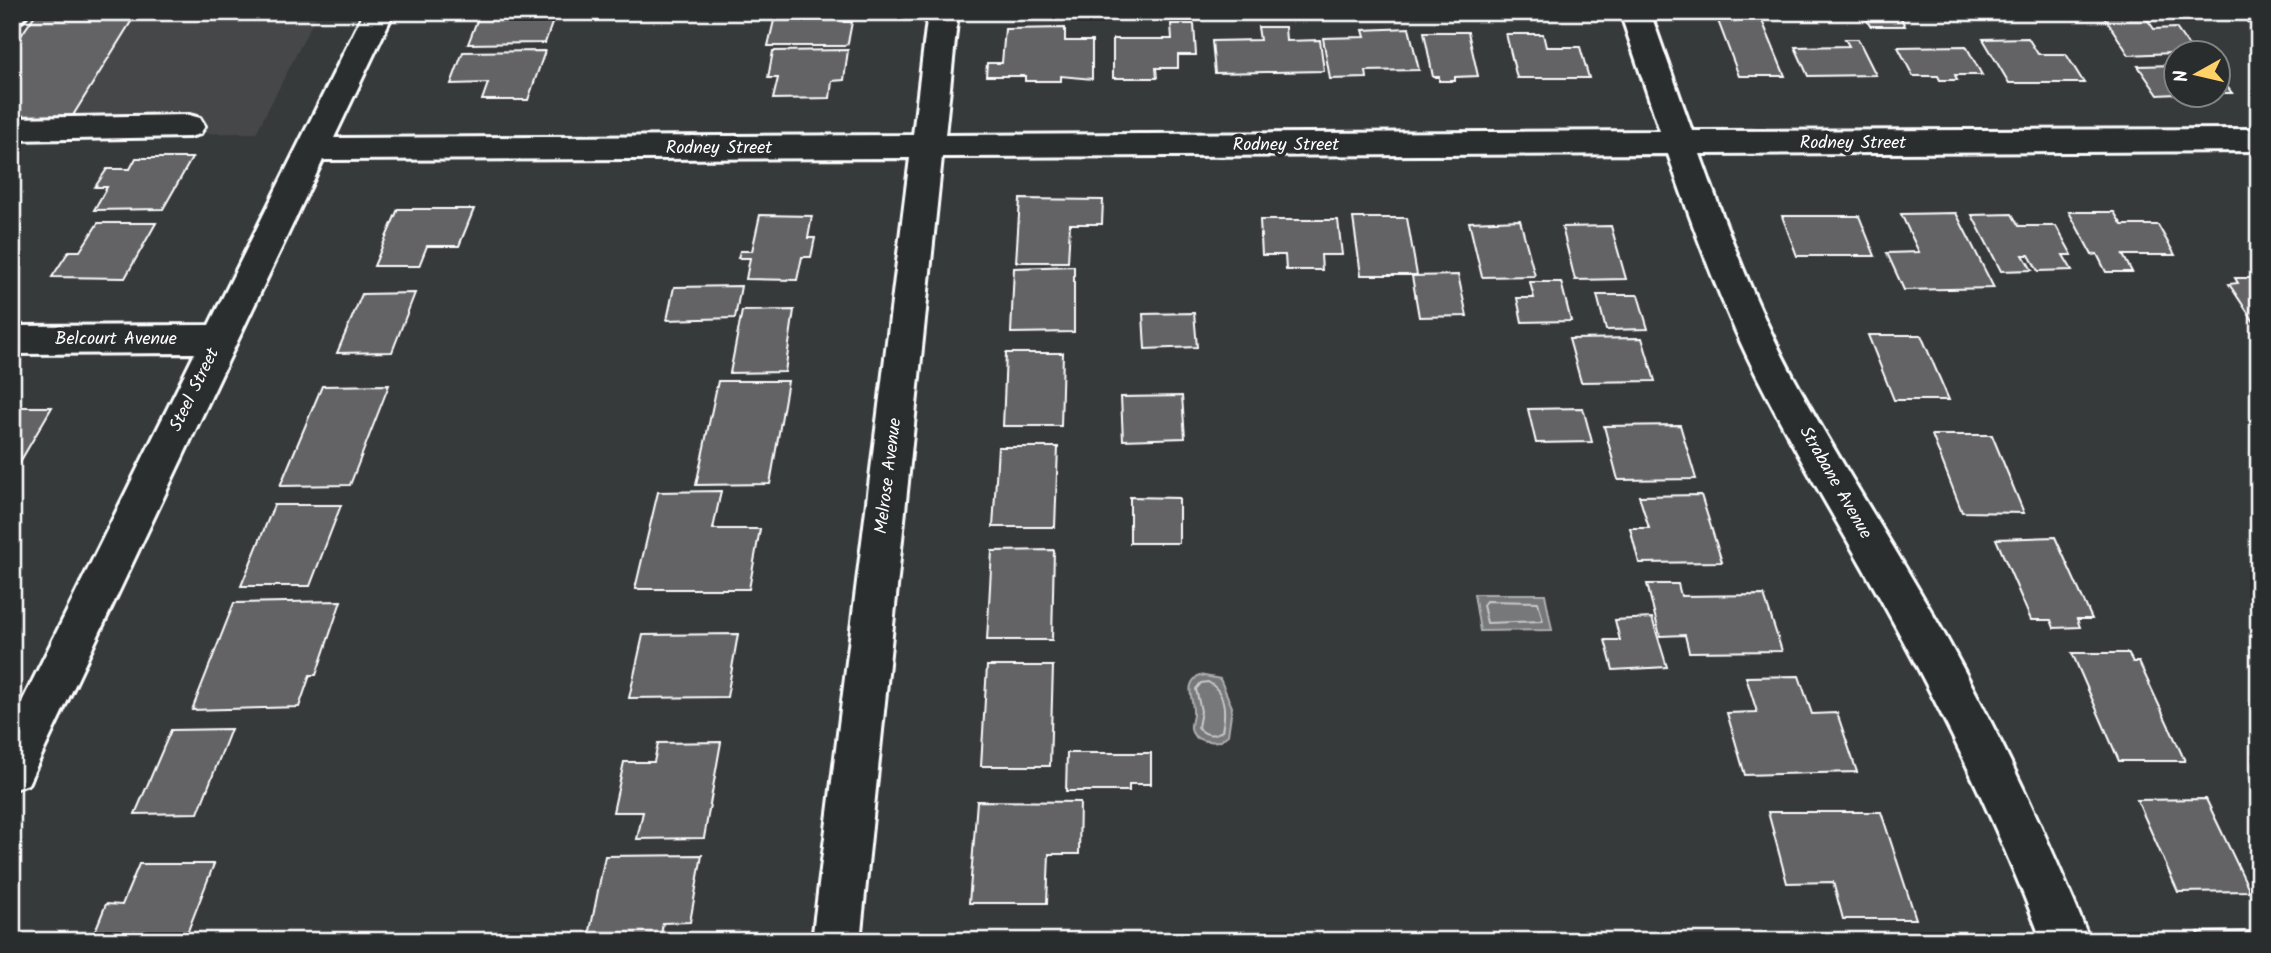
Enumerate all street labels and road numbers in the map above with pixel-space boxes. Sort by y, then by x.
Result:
street label: Rodney Street [1800,129,1907,158]
street label: Rodney Street [1233,131,1340,160]
street label: Rodney Street [666,134,773,163]
street label: Belcourt Avenue [55,325,177,354]
street label: Steel Street [162,342,228,437]
street label: Melrose Avenue [867,416,911,536]
street label: Strabane Avenue [1791,421,1879,545]

